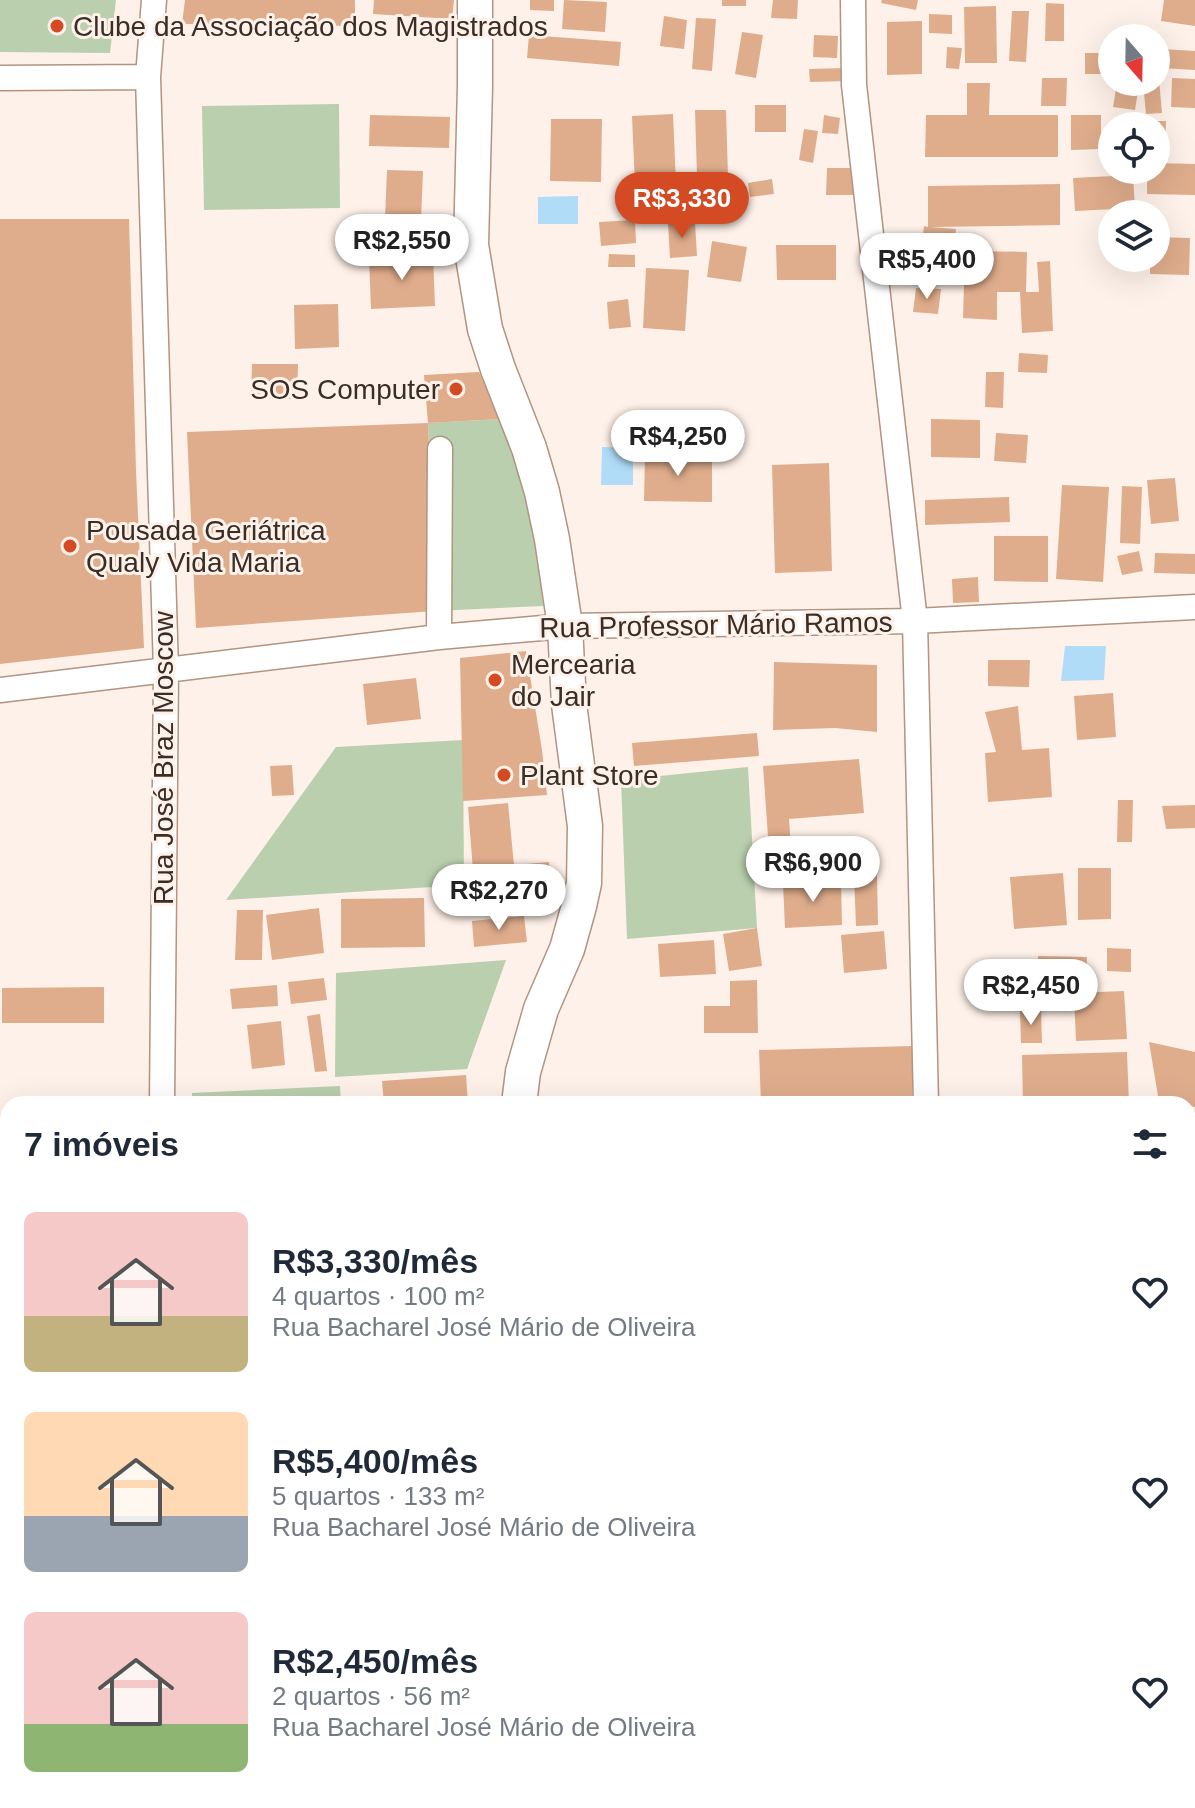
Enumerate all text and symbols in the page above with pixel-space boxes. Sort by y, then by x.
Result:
place label: Clube da Associação dos Magistrados [73,11,548,42]
marker: Clube da Associação dos Magistrados [48,17,66,35]
north arrow [1098,24,1170,96]
map controls [1098,24,1170,272]
button: locate [1098,112,1170,184]
pin: R$3,330 [608,172,756,240]
text: R$3,330 [633,183,731,213]
button: layers [1098,200,1170,272]
pin: R$2,550 [328,214,476,282]
text: R$2,550 [353,225,451,255]
pin: R$5,400 [853,233,1001,301]
text: R$5,400 [878,244,976,274]
place label: SOS Computer [250,374,440,405]
marker: SOS Computer [447,380,465,398]
pin: R$4,250 [604,410,752,478]
text: R$4,250 [629,421,727,451]
place label: Pousada Geriátrica Qualy Vida Maria [86,515,326,578]
marker: Pousada Geriátrica Qualy Vida Maria [61,537,79,555]
street label: Rua Professor Mário Ramos [539,606,893,644]
street label: Rua José Braz Moscow [148,610,179,905]
place label: Mercearia do Jair [511,649,636,712]
marker: Mercearia do Jair [486,671,504,689]
place label: Plant Store [520,760,659,791]
marker: Plant Store [495,766,513,784]
pin: R$6,900 [739,836,887,904]
text: R$6,900 [764,847,862,877]
pin: R$2,270 [425,864,573,932]
text: R$2,270 [450,875,548,905]
pin: R$2,450 [957,959,1105,1027]
text: R$2,450 [982,970,1080,1000]
icon: filters [1128,1122,1172,1166]
text: 7 imóveis [24,1125,179,1163]
text: R$3,330/mês [272,1242,478,1280]
icon: home [88,1244,184,1340]
icon: heart [1128,1270,1172,1314]
text: 4 quartos · 100 m² [272,1281,484,1311]
text: Rua Bacharel José Mário de Oliveira [272,1312,695,1342]
text: R$5,400/mês [272,1442,478,1480]
icon: home [88,1444,184,1540]
icon: heart [1128,1470,1172,1514]
text: 5 quartos · 133 m² [272,1481,484,1511]
text: Rua Bacharel José Mário de Oliveira [272,1512,695,1542]
text: R$2,450/mês [272,1642,478,1680]
icon: home [88,1644,184,1740]
icon: heart [1128,1670,1172,1714]
text: 2 quartos · 56 m² [272,1681,470,1711]
text: Rua Bacharel José Mário de Oliveira [272,1712,695,1742]

